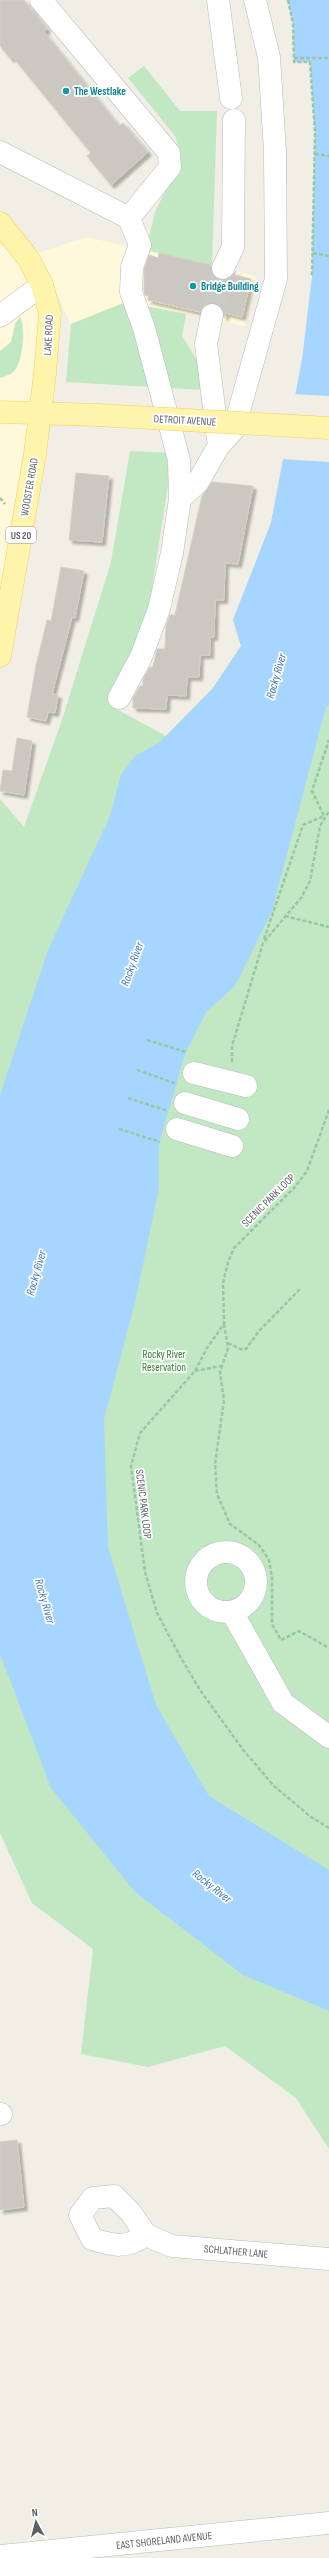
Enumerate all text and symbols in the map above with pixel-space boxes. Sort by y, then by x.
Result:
place label: The Westlake [74,85,126,98]
marker: The Westlake [61,86,71,96]
place label: Bridge Building [201,280,259,293]
marker: Bridge Building [188,281,198,291]
street label: LAKE ROAD [41,314,56,356]
street label: DETROIT AVENUE [153,412,217,429]
street label: WOOSTER ROAD [18,457,41,517]
road number: US 20 [6,527,36,543]
water label: Rocky River [263,651,290,700]
water label: Rocky River [118,939,148,988]
street label: SCENIC PARK LOOP [239,1171,298,1230]
water label: Rocky River [23,1248,50,1297]
park label: Rocky River Reservation [142,1348,186,1374]
street label: SCENIC PARK LOOP [133,1469,154,1540]
water label: Rocky River [31,1577,58,1626]
water label: Rocky River [189,1866,235,1907]
street label: SCHLATHER LANE [203,2242,269,2261]
north arrow [16,2502,56,2542]
text: N [31,2506,39,2519]
street label: EAST SHORELAND AVENUE [115,2529,213,2552]

